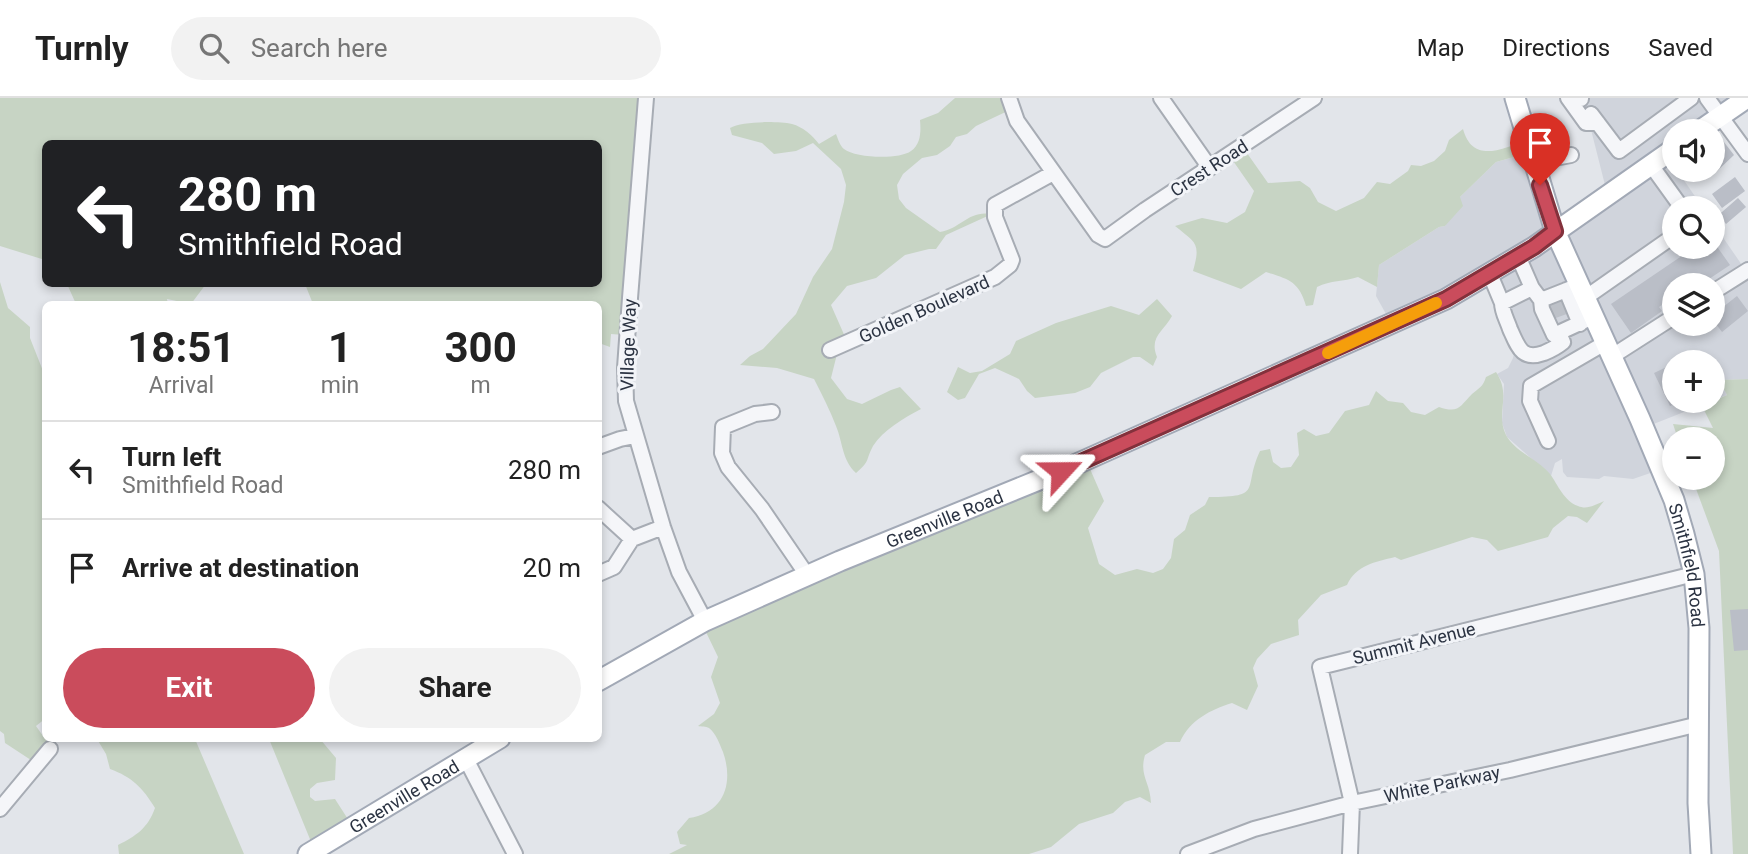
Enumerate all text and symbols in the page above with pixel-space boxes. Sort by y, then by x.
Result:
search box [171,17,661,80]
text: Turnly [35,29,129,68]
icon: search [195,29,233,67]
text: Search here [251,33,387,63]
text: Map [1417,34,1464,62]
text: Directions [1502,34,1610,62]
text: Saved [1648,34,1713,62]
pin [1510,113,1570,185]
map controls [1662,119,1725,490]
button: sound [1662,119,1725,182]
icon: arrive [1521,124,1559,162]
street label: Crest Road [1166,135,1252,201]
text: 280 m [178,166,317,223]
icon: left [63,168,154,259]
button: search [1662,196,1725,259]
text: Smithfield Road [178,225,403,263]
street label: Golden Boulevard [855,271,993,347]
button: layers [1662,273,1725,336]
street label: Village Way [616,298,640,392]
text: 18:51 [127,323,235,372]
text: 1 [328,323,352,372]
text: 300 [444,323,517,372]
button: + [1662,350,1725,413]
text: Arrival [149,372,214,399]
text: min [321,372,359,399]
text: m [471,372,491,399]
button: − [1662,427,1725,490]
position arrow [1024,434,1098,508]
text: Turn left [122,442,221,472]
icon: left [63,451,101,489]
text: 280 m [508,455,581,485]
text: Smithfield Road [122,472,284,499]
street label: Greenville Road [883,485,1006,552]
street label: Smithfield Road [1665,501,1709,628]
icon: arrive [63,549,101,587]
text: Arrive at destination [122,553,359,583]
text: 20 m [523,553,581,583]
street label: Summit Avenue [1350,618,1478,668]
button: Exit [63,648,315,728]
button: Share [329,648,581,728]
street label: Greenville Road [345,755,463,837]
street label: White Parkway [1382,761,1502,807]

